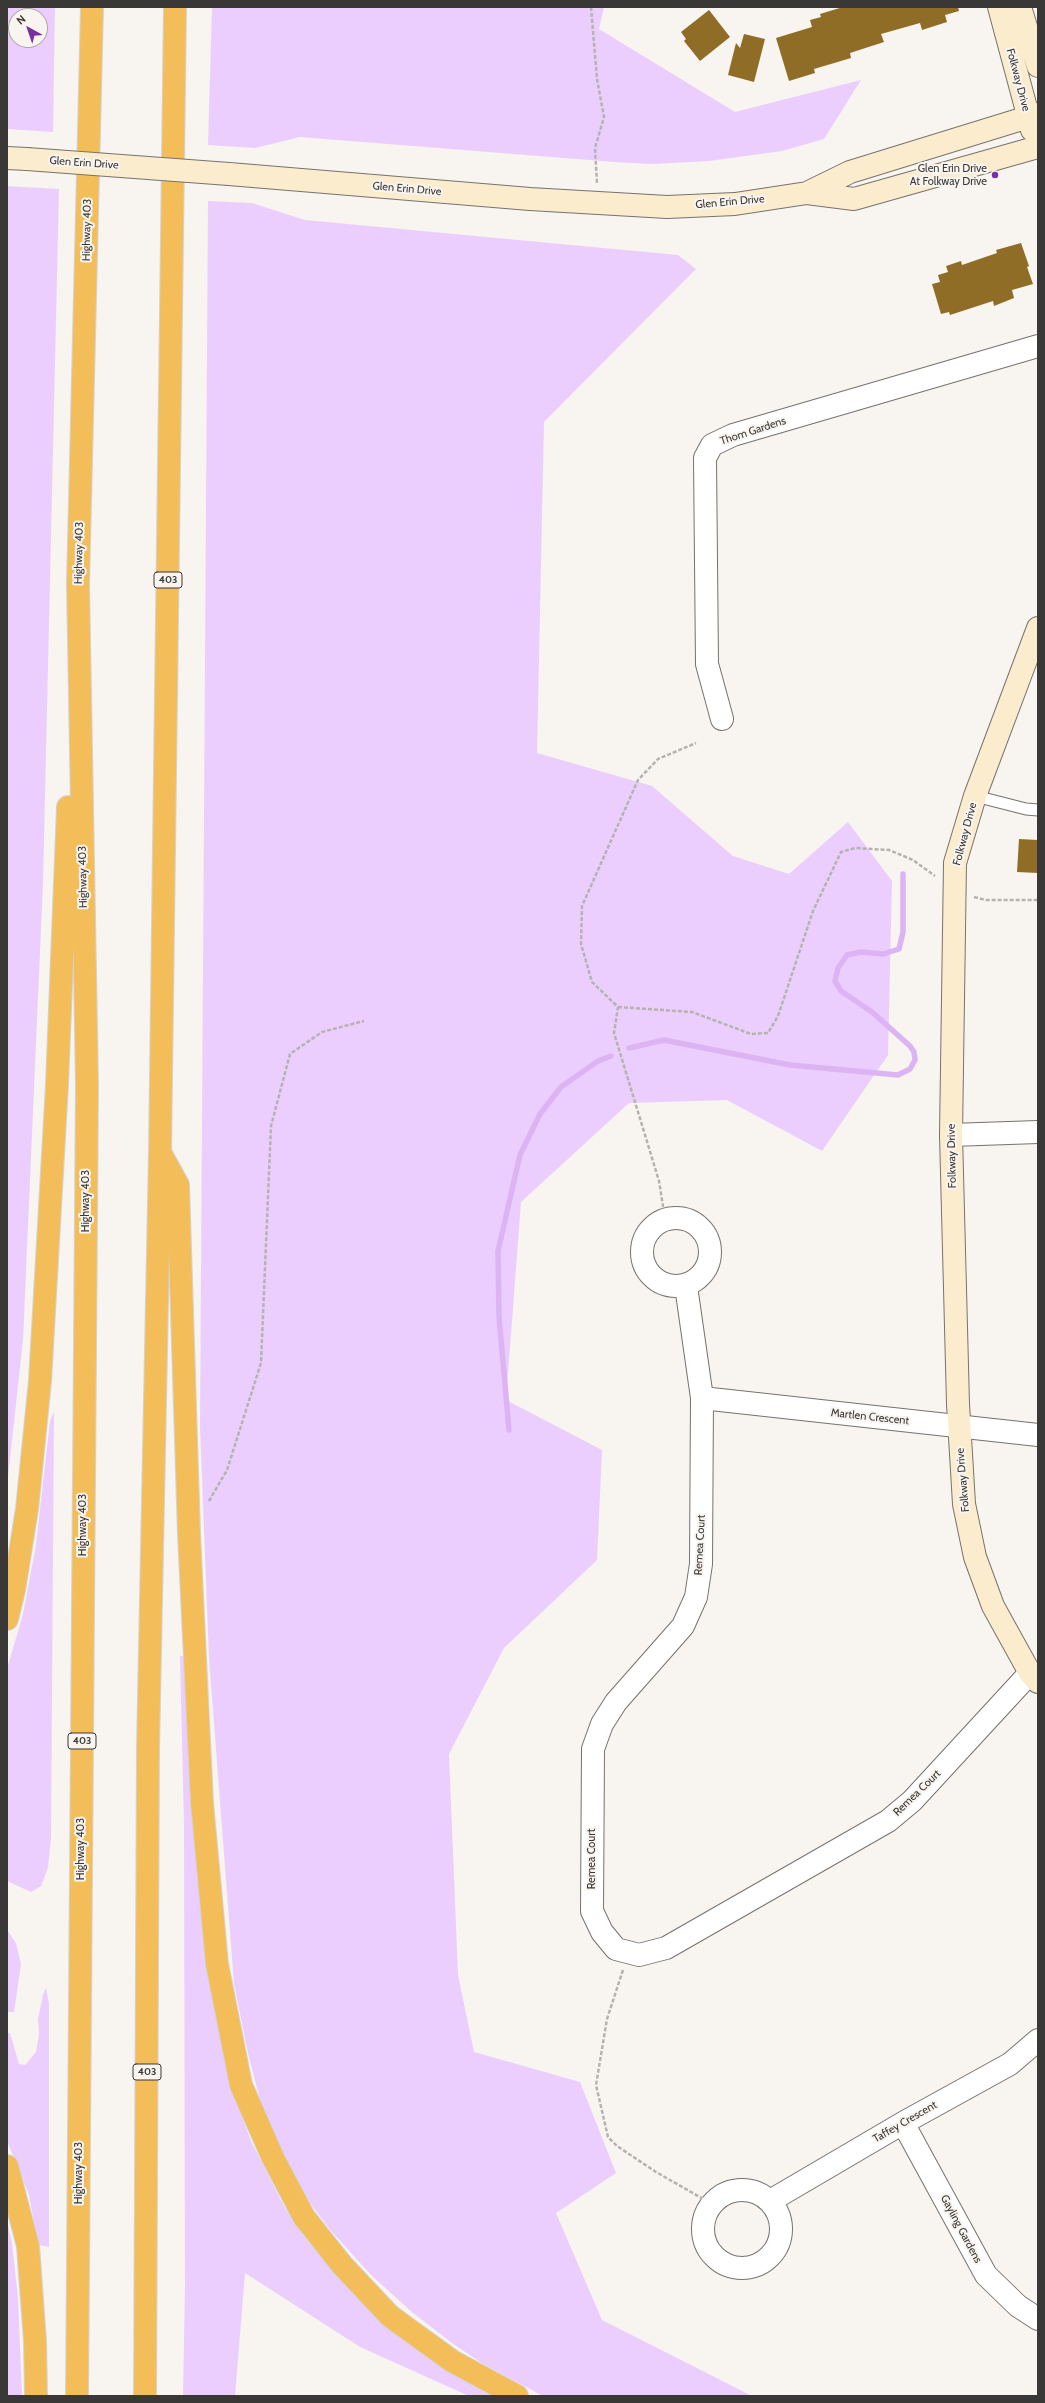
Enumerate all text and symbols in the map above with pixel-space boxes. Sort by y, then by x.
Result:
north arrow [8,8,48,48]
text: N [13,12,28,27]
street label: Folkway Drive [1003,47,1033,113]
street label: Glen Erin Drive [49,154,119,172]
place label: Glen Erin Drive At Folkway Drive [910,162,987,188]
marker: Glen Erin Drive At Folkway Drive [990,170,1000,180]
street label: Glen Erin Drive [372,179,442,199]
street label: Glen Erin Drive [695,192,765,212]
street label: Highway 403 [80,199,94,261]
street label: Thom Gardens [718,414,788,448]
street label: Highway 403 [72,522,86,584]
road number: 403 [154,572,182,588]
street label: Folkway Drive [950,801,980,867]
street label: Highway 403 [76,846,90,908]
street label: Folkway Drive [945,1124,959,1188]
street label: Highway 403 [79,1170,93,1232]
street label: Martlen Crescent [830,1406,910,1428]
street label: Folkway Drive [954,1447,972,1513]
street label: Highway 403 [76,1494,90,1556]
street label: Remea Court [692,1514,708,1576]
road number: 403 [68,1733,96,1749]
street label: Remea Court [891,1767,943,1819]
street label: Highway 403 [74,1818,88,1880]
street label: Remea Court [585,1829,599,1889]
road number: 403 [133,2064,161,2080]
street label: Taffey Crescent [871,2098,939,2146]
street label: Highway 403 [72,2142,86,2204]
street label: Gayling Gardens [937,2193,985,2265]

